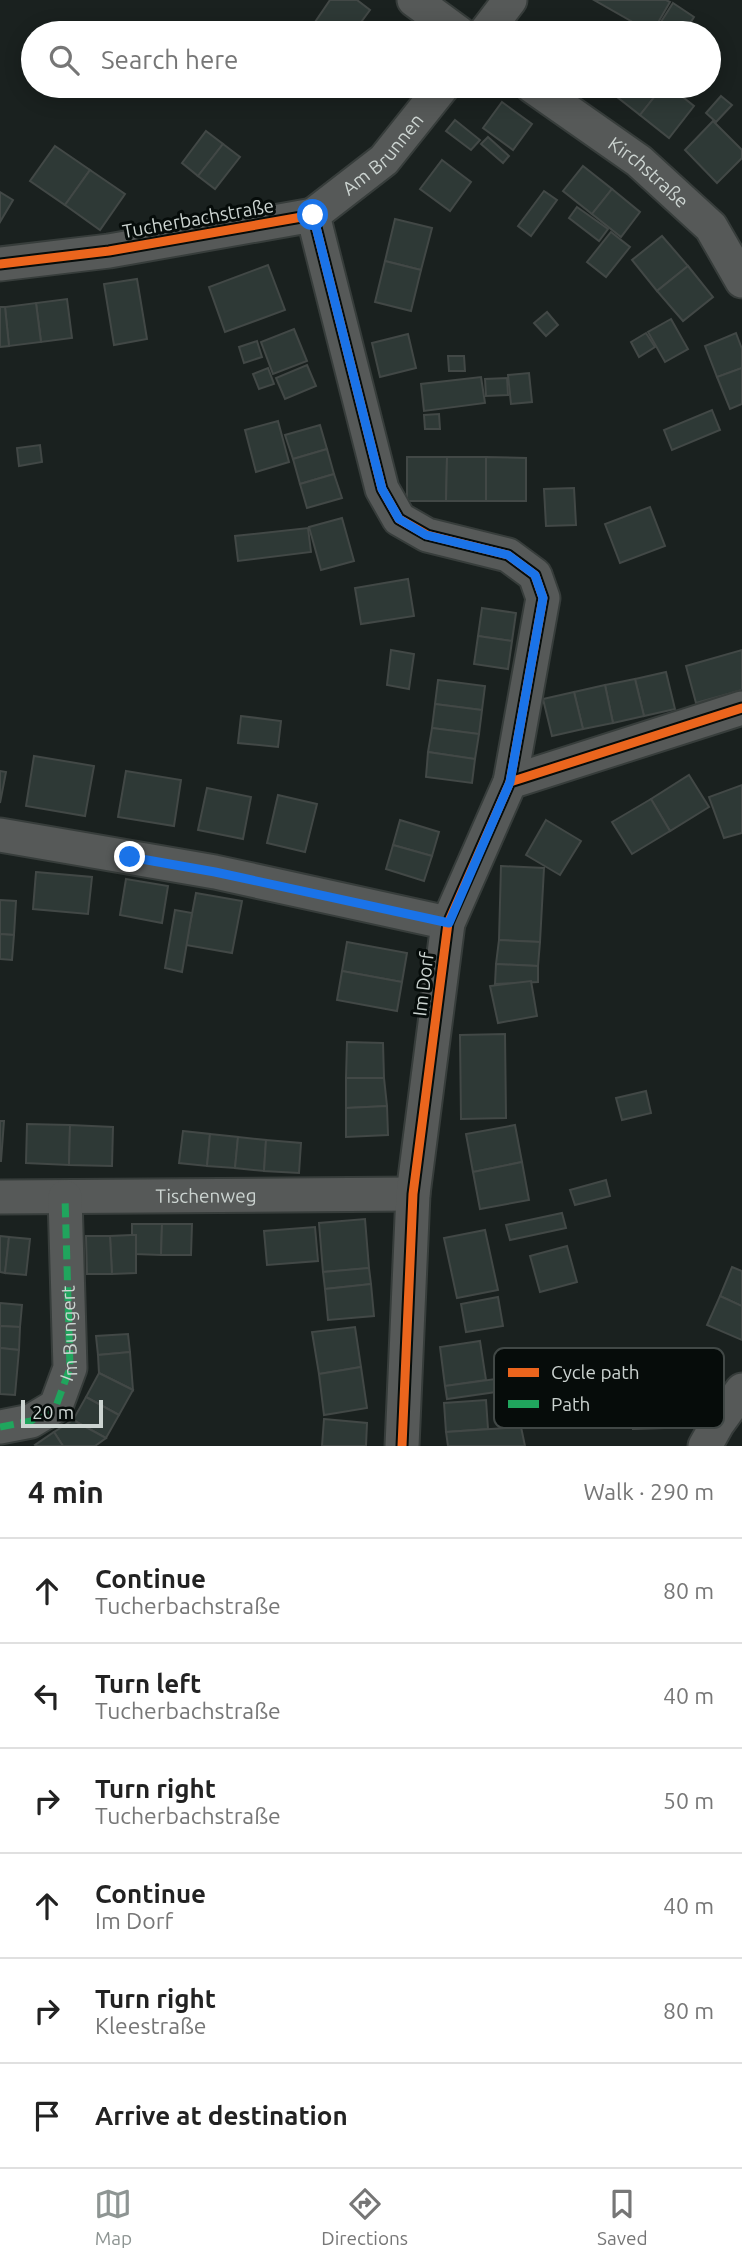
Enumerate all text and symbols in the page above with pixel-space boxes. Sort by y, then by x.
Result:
search box [21,21,721,98]
icon: search [45,41,83,79]
text: Search here [101,45,238,74]
street label: Am Brunnen [338,109,428,199]
street label: Kirchstraße [604,132,693,212]
street label: Tucherbachstraße [121,194,275,242]
route start [297,199,328,230]
route end [114,841,145,872]
street label: Im Dorf [408,950,438,1017]
street label: Tischenweg [155,1184,257,1207]
street label: Im Bungert [55,1285,81,1384]
legend [494,1348,724,1428]
text: Cycle path [551,1361,640,1383]
text: Path [551,1393,590,1415]
scale bar [21,1397,103,1429]
text: 20 m [32,1401,74,1423]
text: 4 min [28,1475,104,1509]
text: Walk · 290 m [583,1479,714,1504]
text: Continue [95,1564,206,1593]
icon: ahead [28,1572,66,1610]
text: 80 m [663,1578,714,1603]
text: Tucherbachstraße [95,1593,281,1618]
text: Turn left [95,1669,201,1698]
icon: left [28,1677,66,1715]
text: 40 m [663,1683,714,1708]
text: Tucherbachstraße [95,1698,281,1723]
text: Turn right [95,1774,216,1803]
icon: right [28,1782,66,1820]
text: 50 m [663,1788,714,1813]
text: Tucherbachstraße [95,1803,281,1828]
text: Continue [95,1879,206,1908]
icon: ahead [28,1887,66,1925]
text: 40 m [663,1893,714,1918]
text: Im Dorf [95,1908,173,1933]
text: Turn right [95,1984,216,2013]
icon: right [28,1992,66,2030]
text: 80 m [663,1998,714,2023]
text: Kleestraße [95,2013,207,2038]
icon: arrive [28,2097,66,2135]
text: Arrive at destination [95,2101,348,2130]
tab: Map [94,2185,132,2249]
tab: Directions [321,2185,408,2249]
tab: Saved [597,2185,648,2249]

